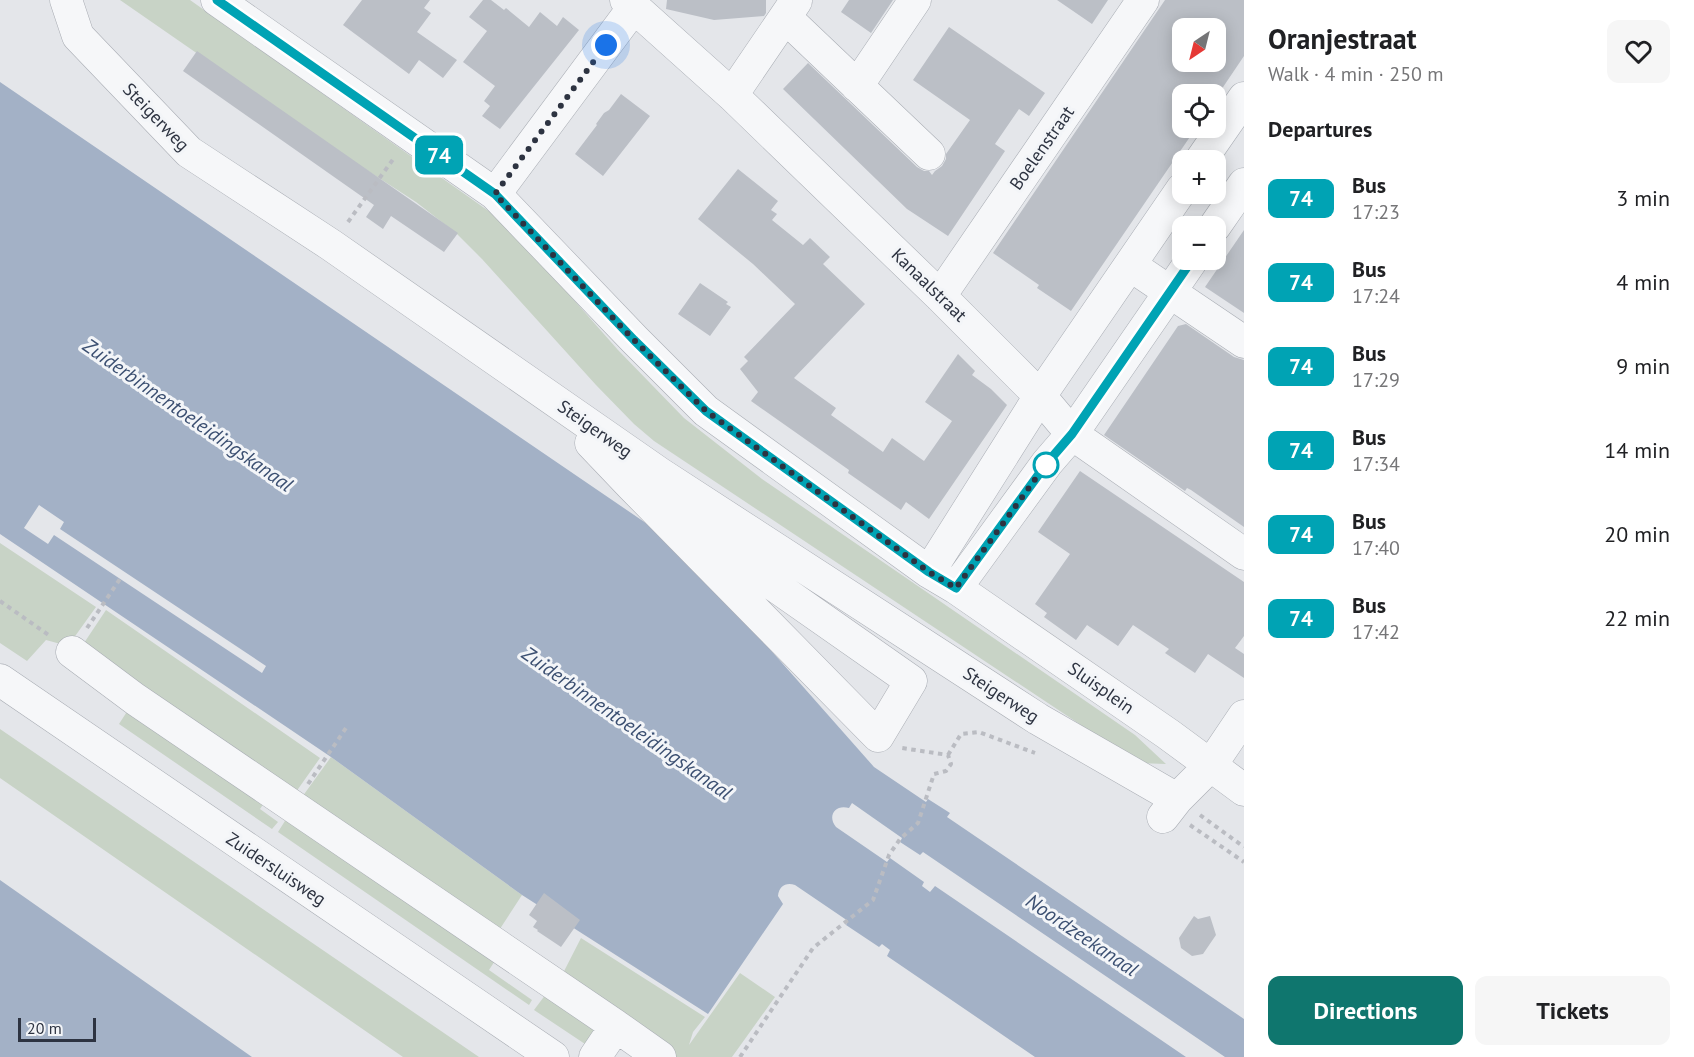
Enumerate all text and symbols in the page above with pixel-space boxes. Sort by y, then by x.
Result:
north arrow [1172,18,1226,72]
map controls [1172,18,1226,270]
text: Oranjestraat [1268,20,1416,57]
button: heart [1607,20,1670,83]
your location [591,30,621,60]
text: Walk · 4 min · 250 m [1268,61,1444,87]
street label: Steigerweg [118,78,195,156]
button: locate [1172,84,1226,138]
street label: Boelenstraat [1004,101,1079,194]
text: Departures [1268,115,1372,143]
line badge: 74 [412,136,466,174]
text: 74 [427,142,451,169]
button: + [1172,150,1226,204]
text: Bus [1352,171,1386,199]
text: 3 min [1616,184,1670,212]
text: 74 [1289,185,1313,212]
text: 17:23 [1352,199,1400,225]
button: − [1172,216,1226,270]
street label: Kanaalstraat [887,243,972,326]
text: Bus [1352,255,1386,283]
text: 4 min [1616,268,1670,296]
text: 74 [1289,269,1313,296]
text: 17:24 [1352,283,1400,309]
water label: Zuiderbinnentoeleidingskanaal [77,332,299,498]
text: Bus [1352,339,1386,367]
text: 9 min [1616,352,1670,380]
text: 74 [1289,353,1313,380]
text: 17:29 [1352,367,1400,393]
street label: Steigerweg [553,395,637,463]
text: Bus [1352,423,1386,451]
text: 14 min [1604,436,1670,464]
text: 74 [1289,437,1313,464]
text: 17:34 [1352,451,1400,477]
unlabelled marker [1033,452,1059,478]
text: Bus [1352,507,1386,535]
text: 20 min [1604,520,1670,548]
text: 74 [1289,521,1313,548]
text: 17:40 [1352,535,1400,561]
text: Bus [1352,591,1386,619]
text: 22 min [1604,604,1670,632]
text: 74 [1289,605,1313,632]
text: 17:42 [1352,619,1400,645]
water label: Zuiderbinnentoeleidingskanaal [516,640,738,806]
street label: Sluisplein [1064,656,1139,719]
street label: Steigerweg [959,662,1044,728]
street label: Zuidersluisweg [222,827,331,910]
water label: Noordzeekanaal [1021,888,1144,982]
button: Directions [1268,976,1463,1045]
button: Tickets [1475,976,1670,1045]
scale bar [18,1015,96,1042]
text: 20 m [27,1018,62,1038]

